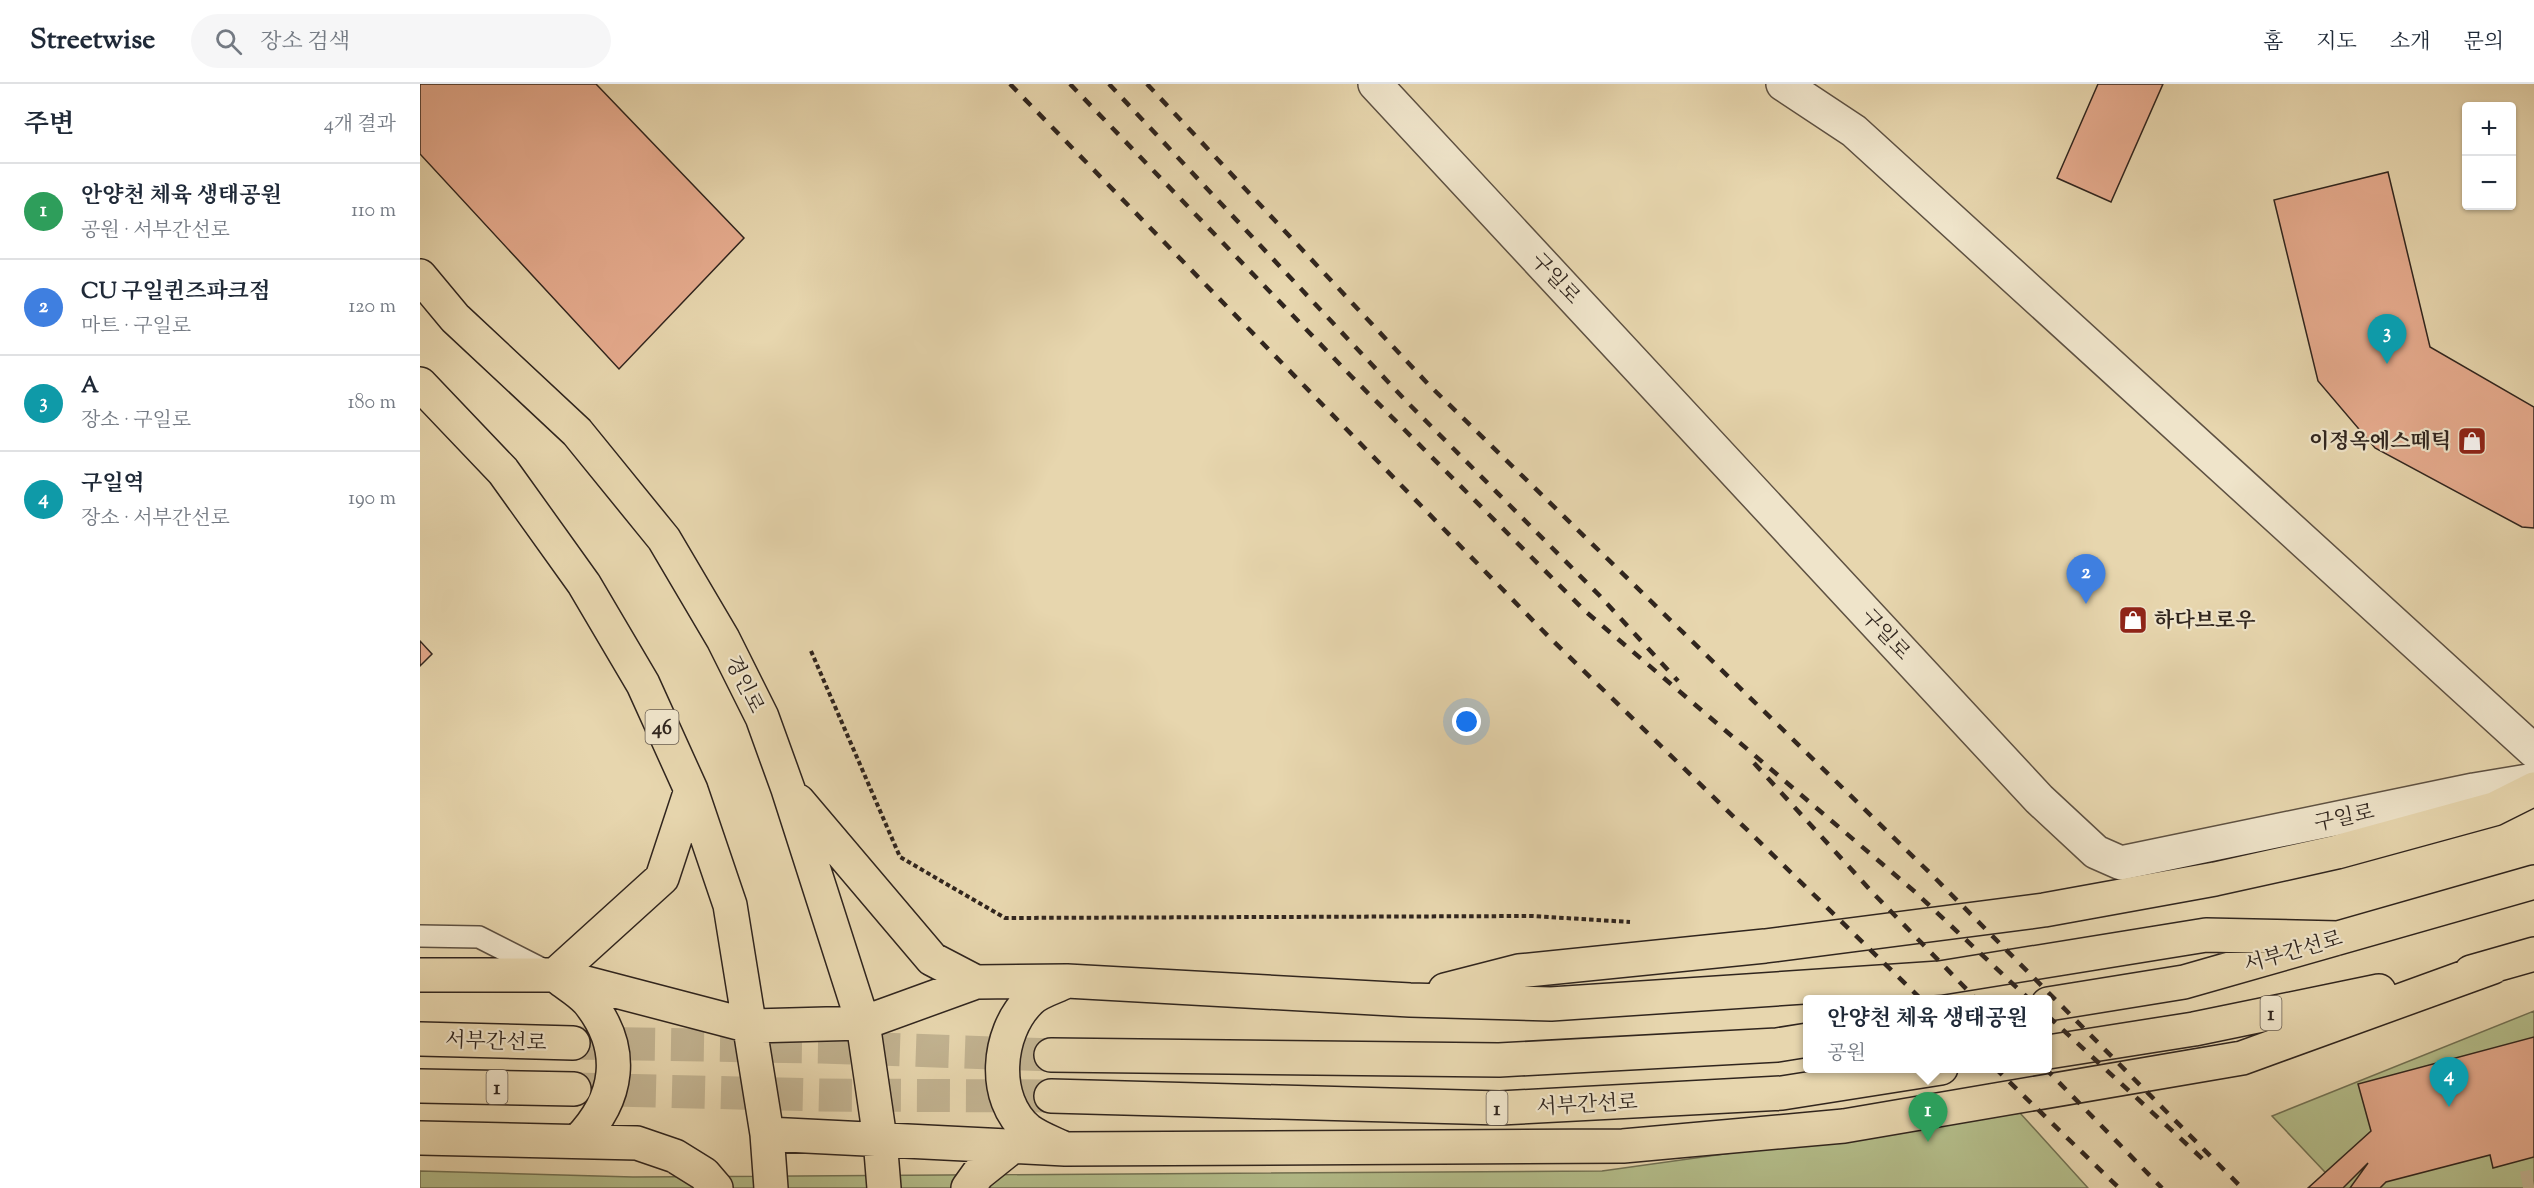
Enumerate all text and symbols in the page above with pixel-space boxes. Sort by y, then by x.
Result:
search box [191,14,611,68]
text: Streetwise [30,21,155,61]
icon: search [212,25,245,58]
text: 장소 검색 [260,27,350,59]
text: 홈 [2263,28,2283,58]
text: 지도 [2316,28,2357,58]
text: 소개 [2390,28,2430,58]
text: 문의 [2463,28,2504,58]
map controls [2462,102,2516,210]
button: + [2462,102,2516,156]
text: 주변 [24,107,74,144]
text: 4개 결과 [324,111,396,140]
button: − [2462,156,2516,210]
text: 안양천 체육 생태공원 [81,181,282,213]
text: 1 [40,197,47,226]
text: 110 m [351,197,396,226]
text: 공원 · 서부간선로 [81,217,230,246]
street label: 구일로 [1523,247,1586,312]
text: CU 구일퀸즈파크점 [81,277,270,309]
text: 2 [39,293,48,322]
text: 120 m [348,293,396,322]
text: 마트 · 구일로 [81,313,191,342]
pin: 3 [2368,314,2406,364]
text: A [81,371,99,403]
text: 3 [39,389,48,418]
text: 180 m [348,389,396,418]
text: 장소 · 구일로 [81,407,191,436]
shop icon: 이정옥에스떼틱 [2456,425,2488,457]
place label: 이정옥에스떼틱 [2309,428,2451,458]
text: 구일역 [81,469,145,501]
text: 4 [38,485,49,514]
text: 190 m [348,485,396,514]
text: 장소 · 서부간선로 [81,505,230,534]
pin: 2 [2066,554,2106,604]
street label: 구일로 [1853,603,1916,668]
shop icon: 하다브로우 [2117,604,2149,636]
place label: 하다브로우 [2154,607,2255,637]
street label: 경인로 [716,651,770,719]
your location [1452,707,1481,736]
road number: 46 [646,710,678,744]
street label: 구일로 [2312,798,2377,840]
street label: 서부간선로 [2241,925,2346,981]
popup [1803,995,2052,1073]
road number: 1 [2260,996,2282,1030]
text: 안양천 체육 생태공원 [1827,1004,2028,1036]
street label: 서부간선로 [445,1026,547,1060]
text: 공원 [1827,1040,1866,1069]
pin: 4 [2430,1058,2468,1107]
road number: 1 [486,1070,508,1104]
street label: 서부간선로 [1536,1088,1639,1124]
road number: 1 [1486,1091,1508,1125]
pin: 1 [1908,1092,1948,1142]

